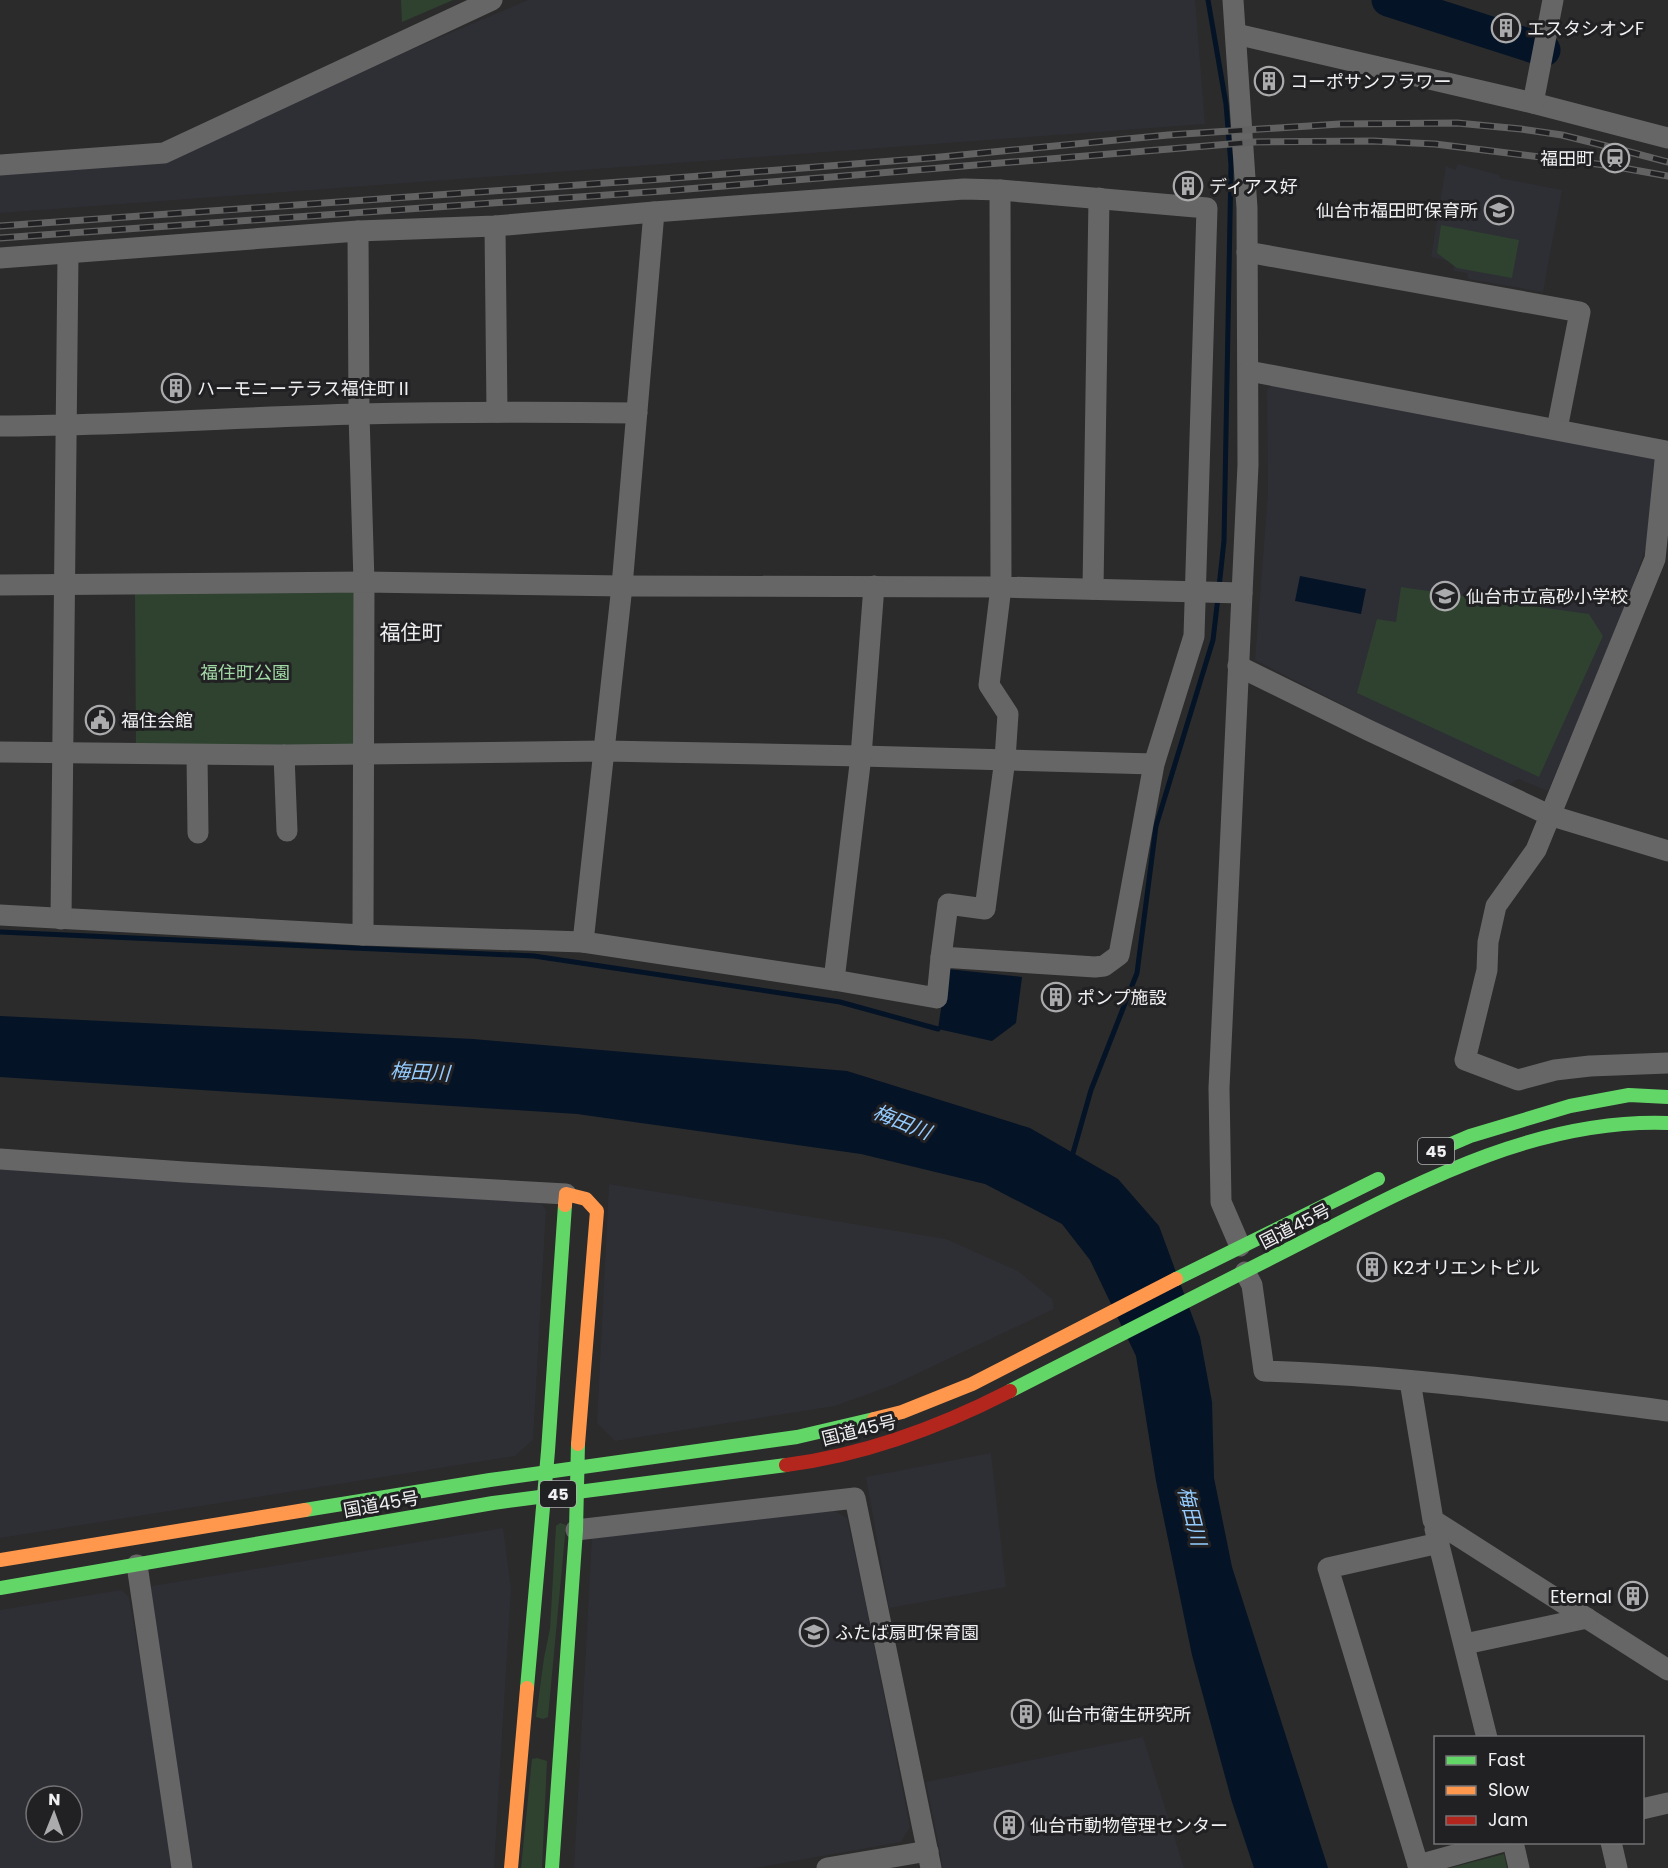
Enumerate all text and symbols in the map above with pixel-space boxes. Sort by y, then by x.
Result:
building icon: エスタシオンF [1490,12,1522,44]
place label: エスタシオンF [1527,16,1644,41]
building icon: コーポサンフラワー [1253,65,1285,97]
place label: コーポサンフラワー [1290,69,1451,94]
station icon: 福田町 [1599,142,1631,174]
place label: 福田町 [1540,146,1594,171]
building icon: ディアス好 [1172,170,1204,202]
place label: ディアス好 [1209,174,1298,199]
school or university icon: 仙台市福田町保育所 [1483,194,1515,226]
place label: 仙台市福田町保育所 [1316,198,1478,223]
building icon: ハーモニーテラス福住町Ⅱ [160,372,192,404]
place label: ハーモニーテラス福住町Ⅱ [197,376,413,401]
school or university icon: 仙台市立高砂小学校 [1429,580,1461,612]
place label: 仙台市立高砂小学校 [1466,584,1628,609]
district label: 福住町 [380,618,443,647]
park label: 福住町公園 [200,660,290,685]
public building icon: 福住会館 [84,704,116,736]
place label: 福住会館 [121,708,193,733]
building icon: ポンプ施設 [1040,981,1072,1013]
place label: ポンプ施設 [1077,985,1166,1010]
water label: 梅田川 [389,1056,453,1088]
water label: 梅田川 [869,1098,937,1147]
road number: 45 [1418,1138,1454,1164]
street label: 国道45号 [1255,1197,1335,1255]
building icon: K2オリエントビル [1356,1251,1388,1283]
place label: K2オリエントビル [1393,1255,1540,1280]
street label: 国道45号 [819,1409,899,1451]
road number: 45 [540,1481,576,1507]
water label: 梅田川 [1171,1484,1213,1550]
street label: 国道45号 [341,1485,421,1523]
building icon: Eternal [1617,1580,1649,1612]
place label: Eternal [1550,1584,1612,1609]
school or university icon: ふたば扇町保育園 [798,1616,830,1648]
place label: ふたば扇町保育園 [835,1620,979,1645]
building icon: 仙台市衛生研究所 [1010,1698,1042,1730]
place label: 仙台市衛生研究所 [1047,1702,1191,1727]
legend [1434,1736,1644,1844]
text: Fast [1488,1747,1525,1772]
text: Slow [1488,1777,1530,1802]
north arrow [24,1784,84,1844]
text: N [48,1788,60,1811]
text: Jam [1488,1807,1528,1832]
building icon: 仙台市動物管理センター [993,1809,1025,1841]
place label: 仙台市動物管理センター [1030,1813,1228,1838]

